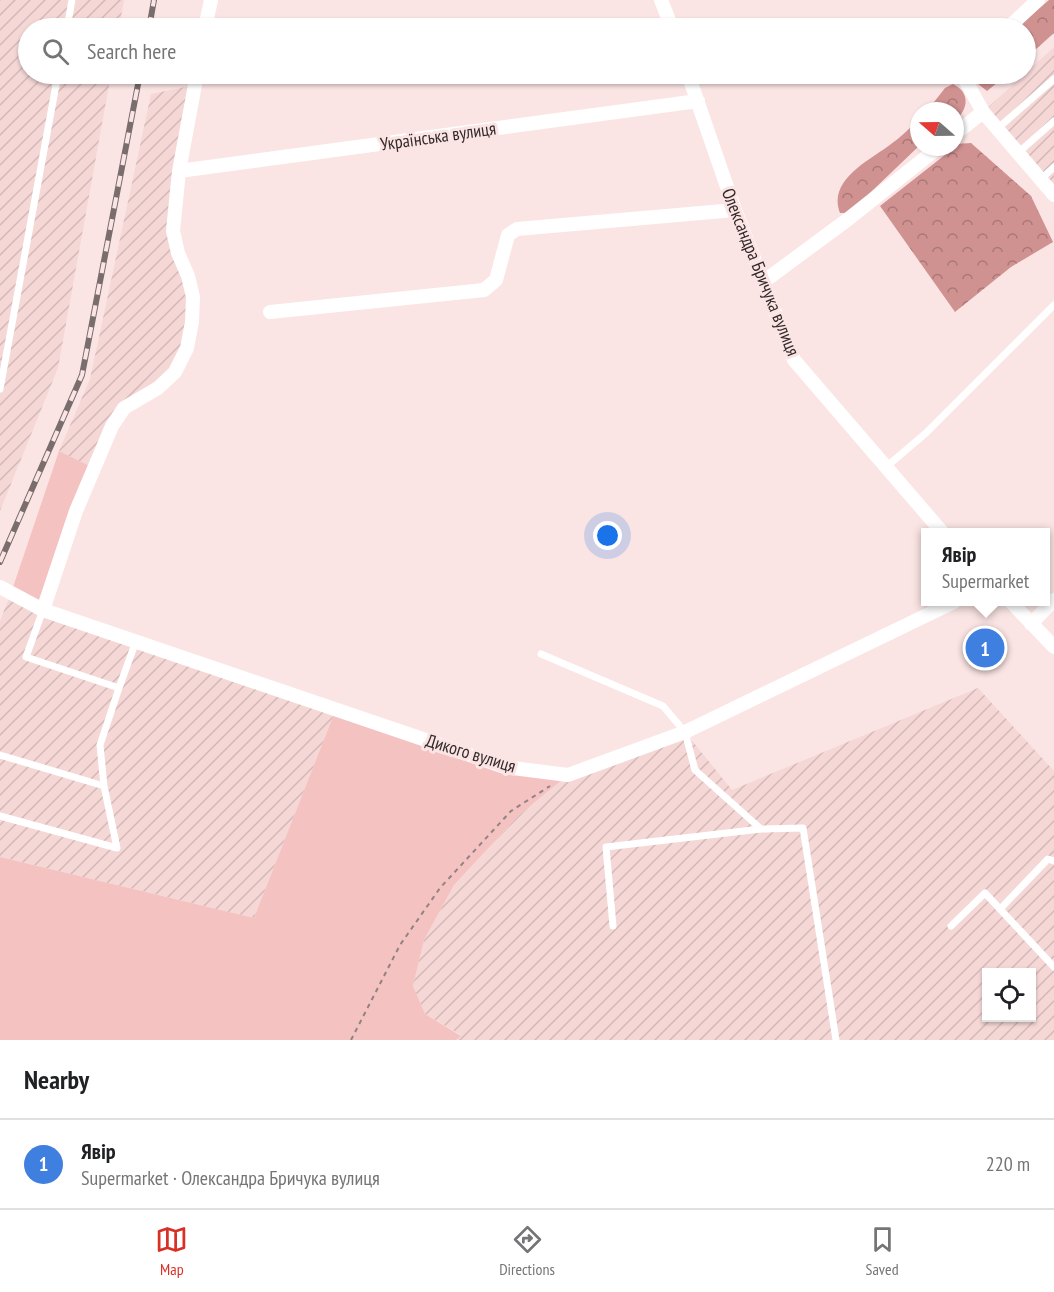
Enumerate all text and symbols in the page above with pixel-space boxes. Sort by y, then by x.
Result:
search box [18,18,1036,84]
icon: search [39,35,72,68]
text: Search here [87,37,176,65]
north arrow [910,102,964,156]
street label: Українська вулиця [379,117,497,155]
street label: Олександра Бричука вулиця [717,185,805,359]
your location [593,521,622,550]
popup [921,528,1050,606]
text: Явiр [942,540,976,568]
text: Supermarket [942,568,1029,594]
pin: 1 [966,626,1004,670]
street label: Дикого вулиця [423,728,519,778]
map controls [982,968,1036,1022]
button: locate [982,968,1036,1022]
text: Nearby [24,1063,89,1096]
text: Явiр [81,1137,116,1165]
text: 1 [39,1151,48,1177]
text: 220 m [986,1151,1030,1177]
text: Supermarket · Олександра Бричука вулиця [81,1165,380,1191]
tab: Map [155,1223,188,1279]
tab: Directions [499,1223,555,1279]
tab: Saved [866,1223,899,1279]

